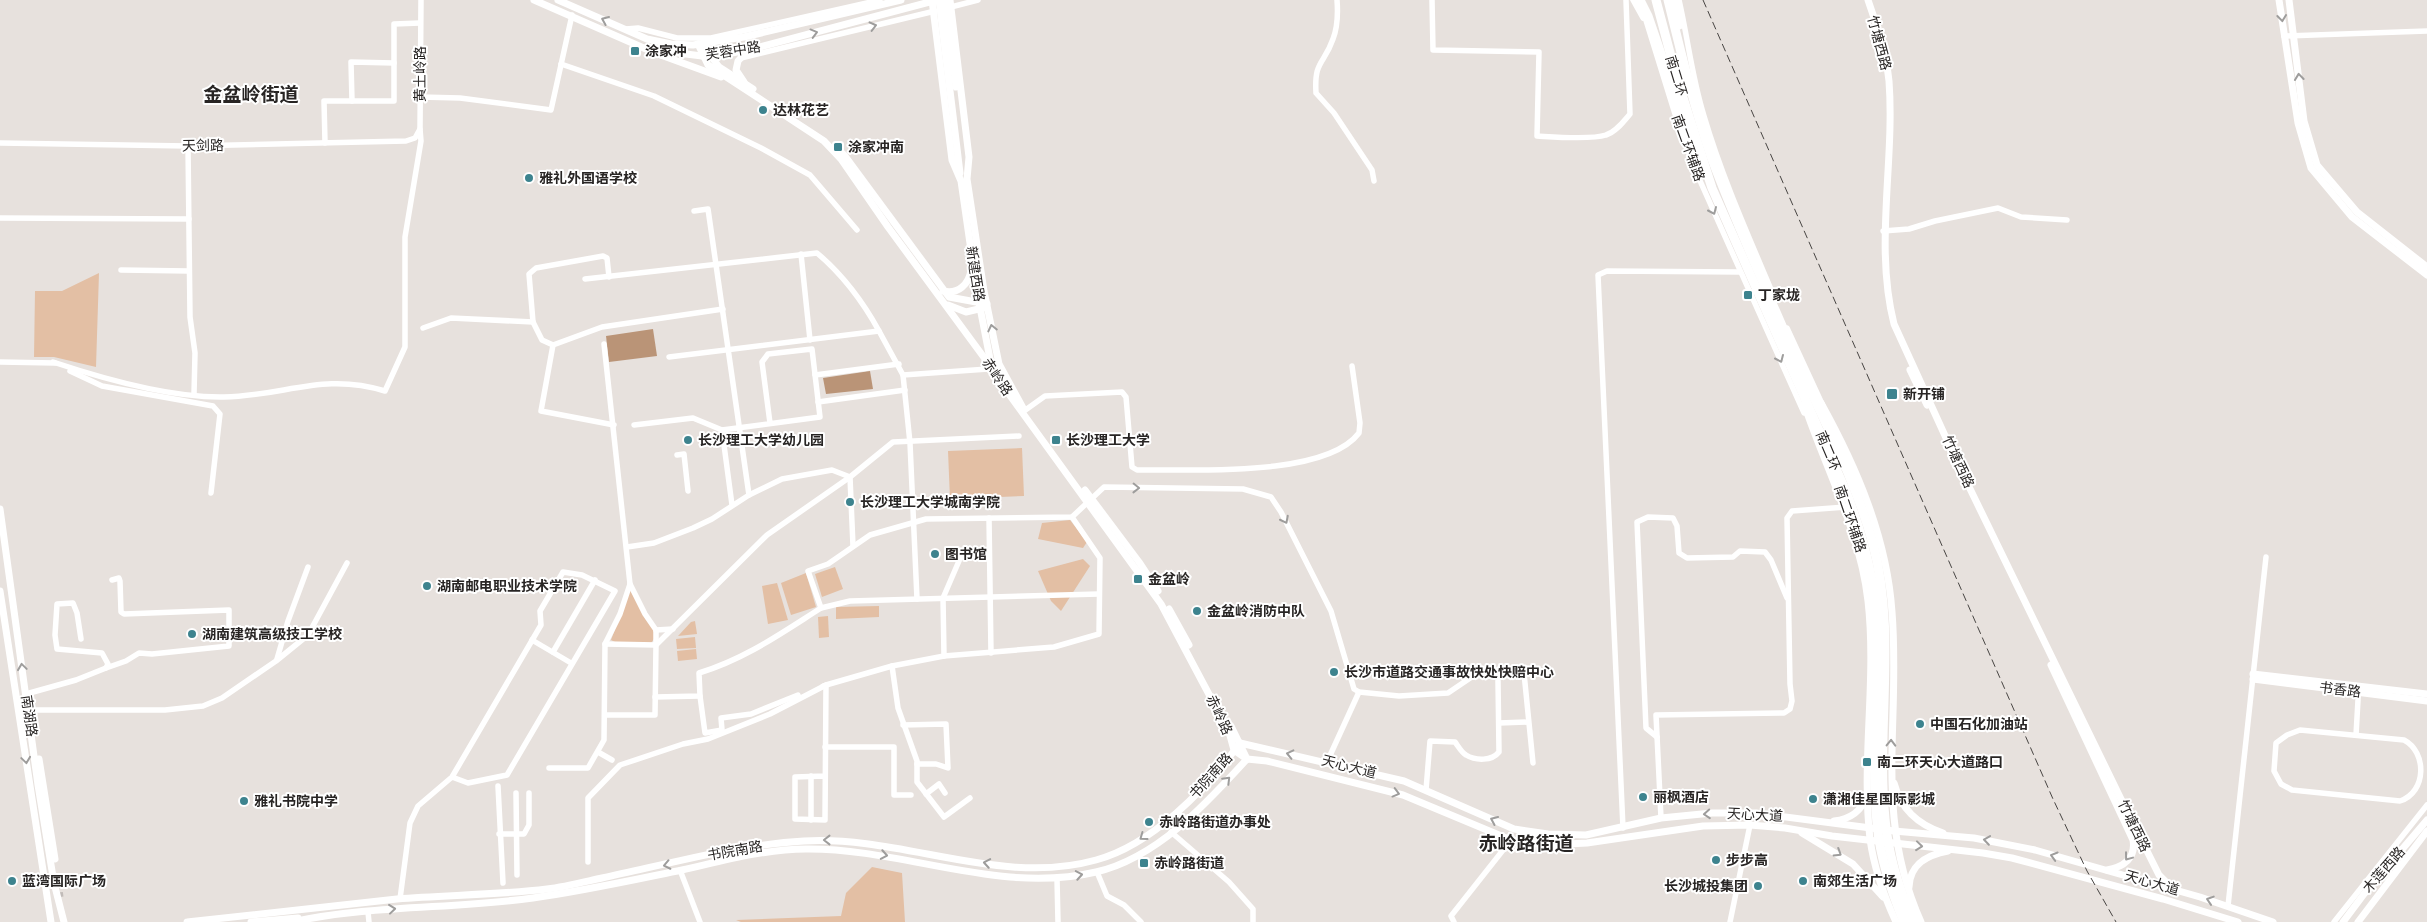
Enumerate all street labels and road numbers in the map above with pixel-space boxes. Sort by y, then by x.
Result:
street label: 竹塘西路 [1864,14,1894,72]
street label: 芙蓉中路 [704,38,762,64]
street label: 黄土岭路 [412,46,429,102]
street label: 南二环 [1662,53,1690,99]
street label: 南二环辅路 [1668,112,1708,184]
street label: 天剑路 [182,137,224,155]
street label: 新建西路 [962,245,988,303]
street label: 赤岭路 [978,355,1016,399]
street label: 南二环 [1812,428,1844,474]
street label: 竹塘西路 [1938,433,1978,491]
street label: 南二环辅路 [1831,483,1869,555]
street label: 书香路 [2318,679,2362,701]
street label: 赤岭路 [1202,692,1236,738]
street label: 南湖路 [18,694,40,738]
street label: 书院南路 [1186,750,1236,802]
street label: 天心大道 [1320,752,1378,782]
street label: 竹塘西路 [2114,797,2154,855]
street label: 天心大道 [1727,805,1783,825]
street label: 书院南路 [706,838,764,864]
street label: 木莲西路 [2359,843,2409,897]
street label: 天心大道 [2123,867,2181,899]

